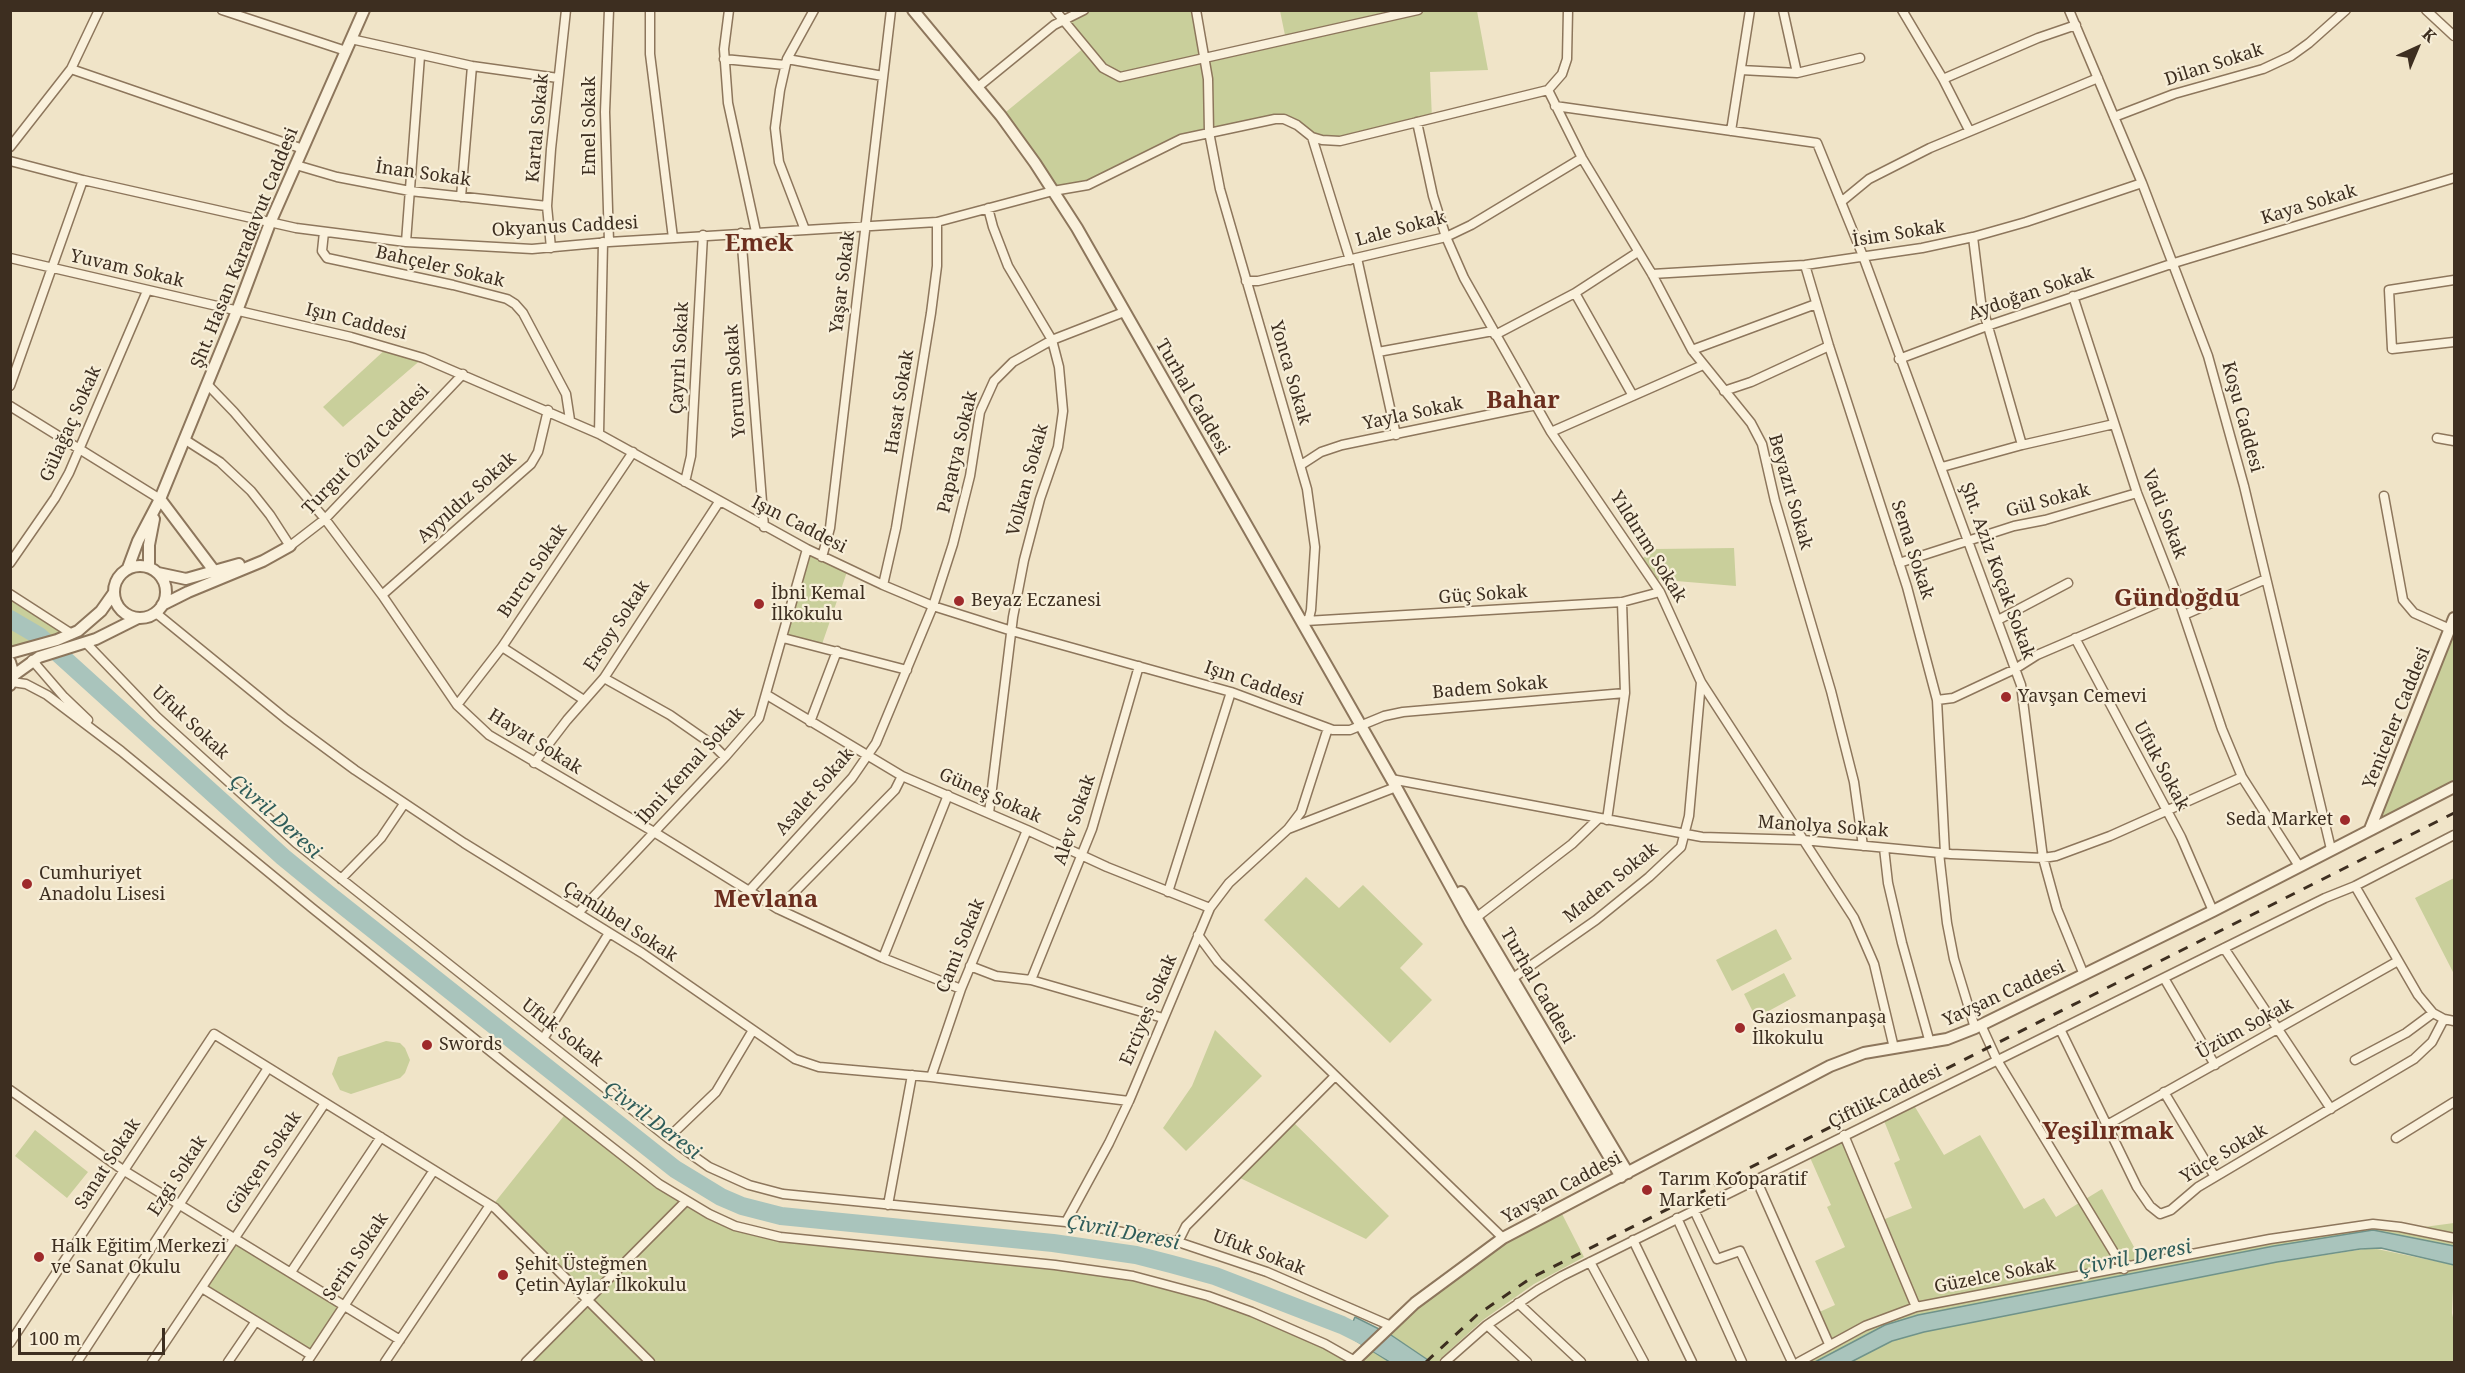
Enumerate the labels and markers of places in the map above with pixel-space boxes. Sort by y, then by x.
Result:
place label: İbni Kemal İlkokulu [771,583,865,626]
place label: Beyaz Eczanesi [971,590,1101,612]
marker: Beyaz Eczanesi [952,594,966,608]
marker: İbni Kemal İlkokulu [752,597,766,611]
place label: Yavşan Cemevi [2018,686,2147,708]
marker: Yavşan Cemevi [1999,690,2013,704]
place label: Seda Market [2226,809,2333,831]
marker: Seda Market [2338,813,2352,827]
place label: Cumhuriyet Anadolu Lisesi [39,863,165,906]
marker: Cumhuriyet Anadolu Lisesi [20,877,34,891]
place label: Gaziosmanpaşa İlkokulu [1752,1007,1887,1050]
marker: Gaziosmanpaşa İlkokulu [1733,1021,1747,1035]
place label: Swords [439,1034,502,1056]
marker: Swords [420,1038,434,1052]
place label: Tarım Kooparatif Marketi [1659,1169,1807,1212]
marker: Tarım Kooparatif Marketi [1640,1183,1654,1197]
place label: Halk Eğitim Merkezi ve Sanat Okulu [51,1236,226,1278]
marker: Halk Eğitim Merkezi ve Sanat Okulu [32,1250,46,1264]
place label: Şehit Üsteğmen Çetin Aylar İlkokulu [515,1254,687,1296]
marker: Şehit Üsteğmen Çetin Aylar İlkokulu [496,1268,510,1282]

